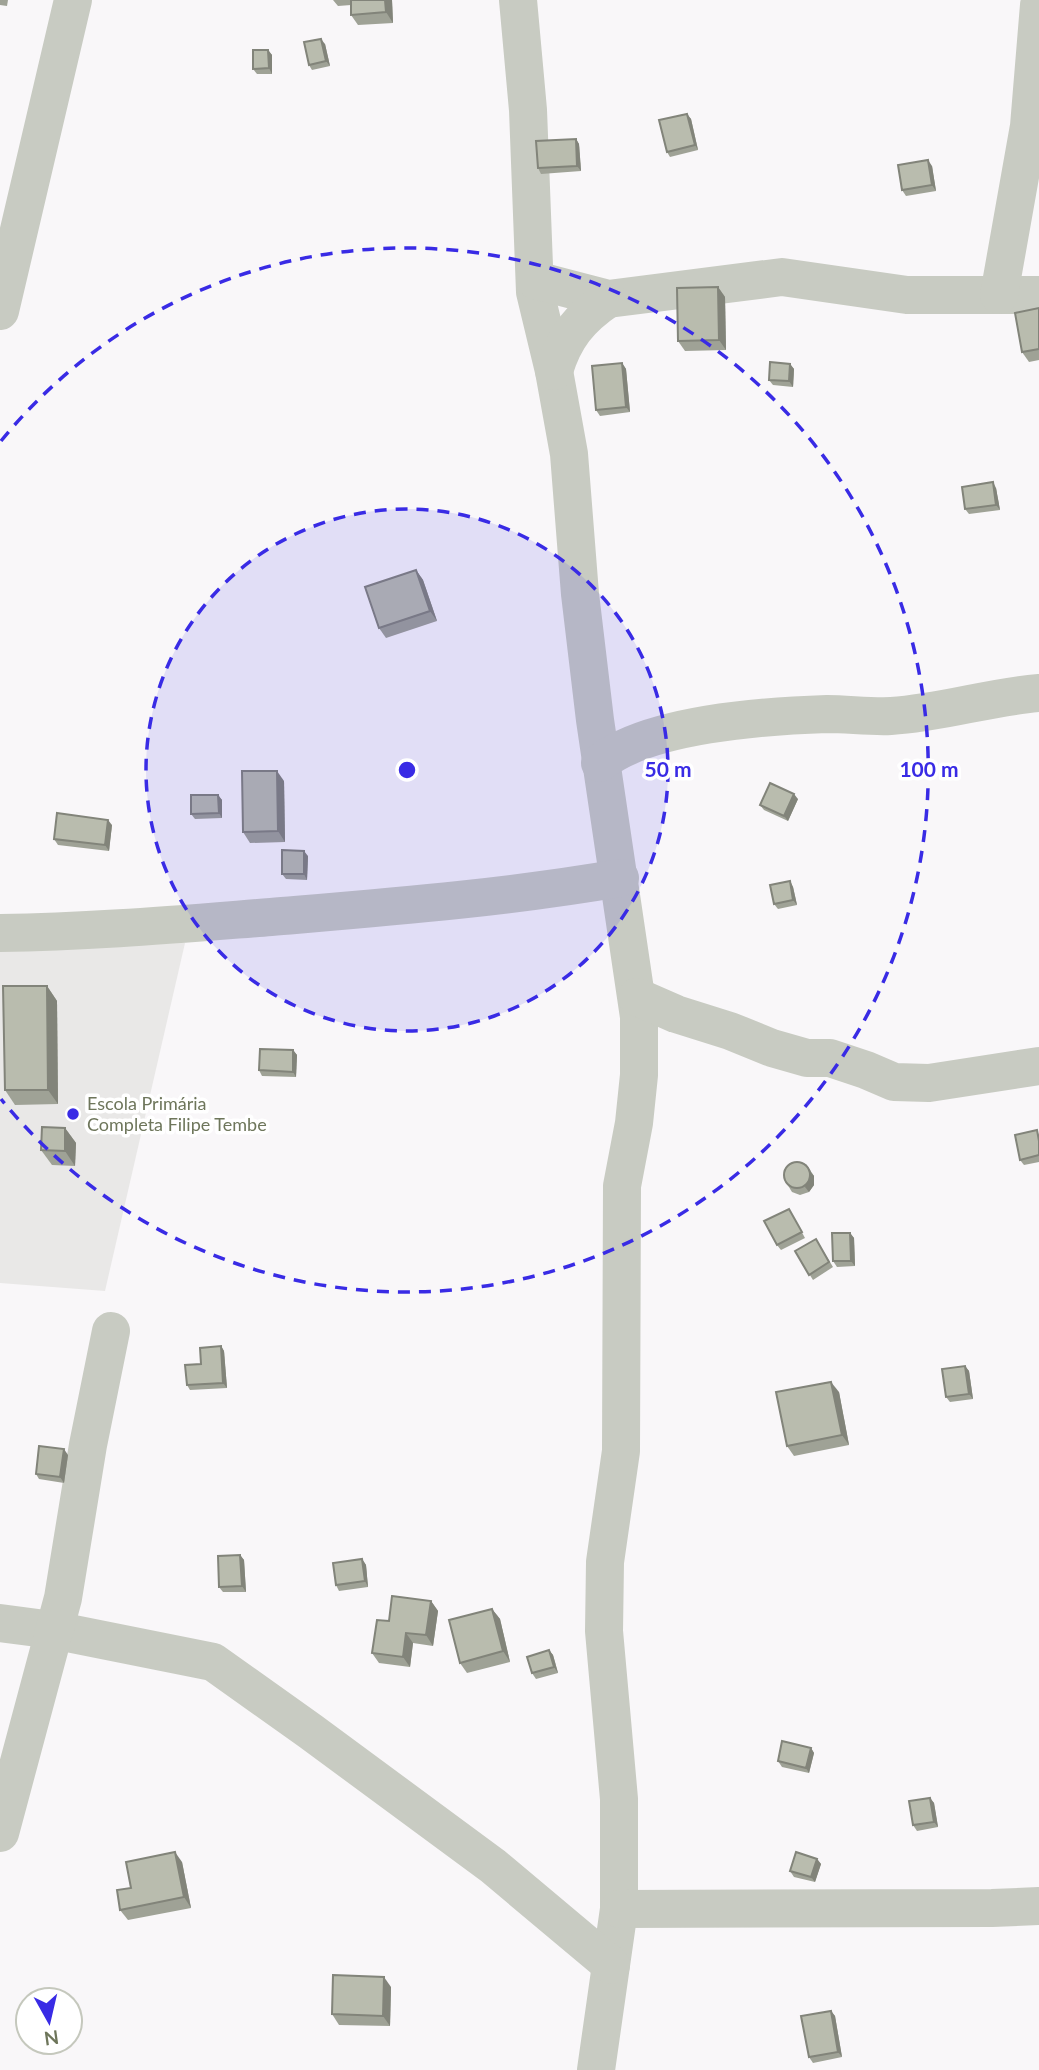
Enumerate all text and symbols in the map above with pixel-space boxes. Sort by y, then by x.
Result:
text: 50 m [644,756,692,781]
text: 100 m [899,756,959,781]
centre of rings [395,758,419,782]
place label: Escola Primária Completa Filipe Tembe [87,1092,267,1135]
marker: Escola Primária Completa Filipe Tembe [65,1106,81,1122]
north arrow [14,1986,84,2056]
text: N [43,2026,60,2051]

